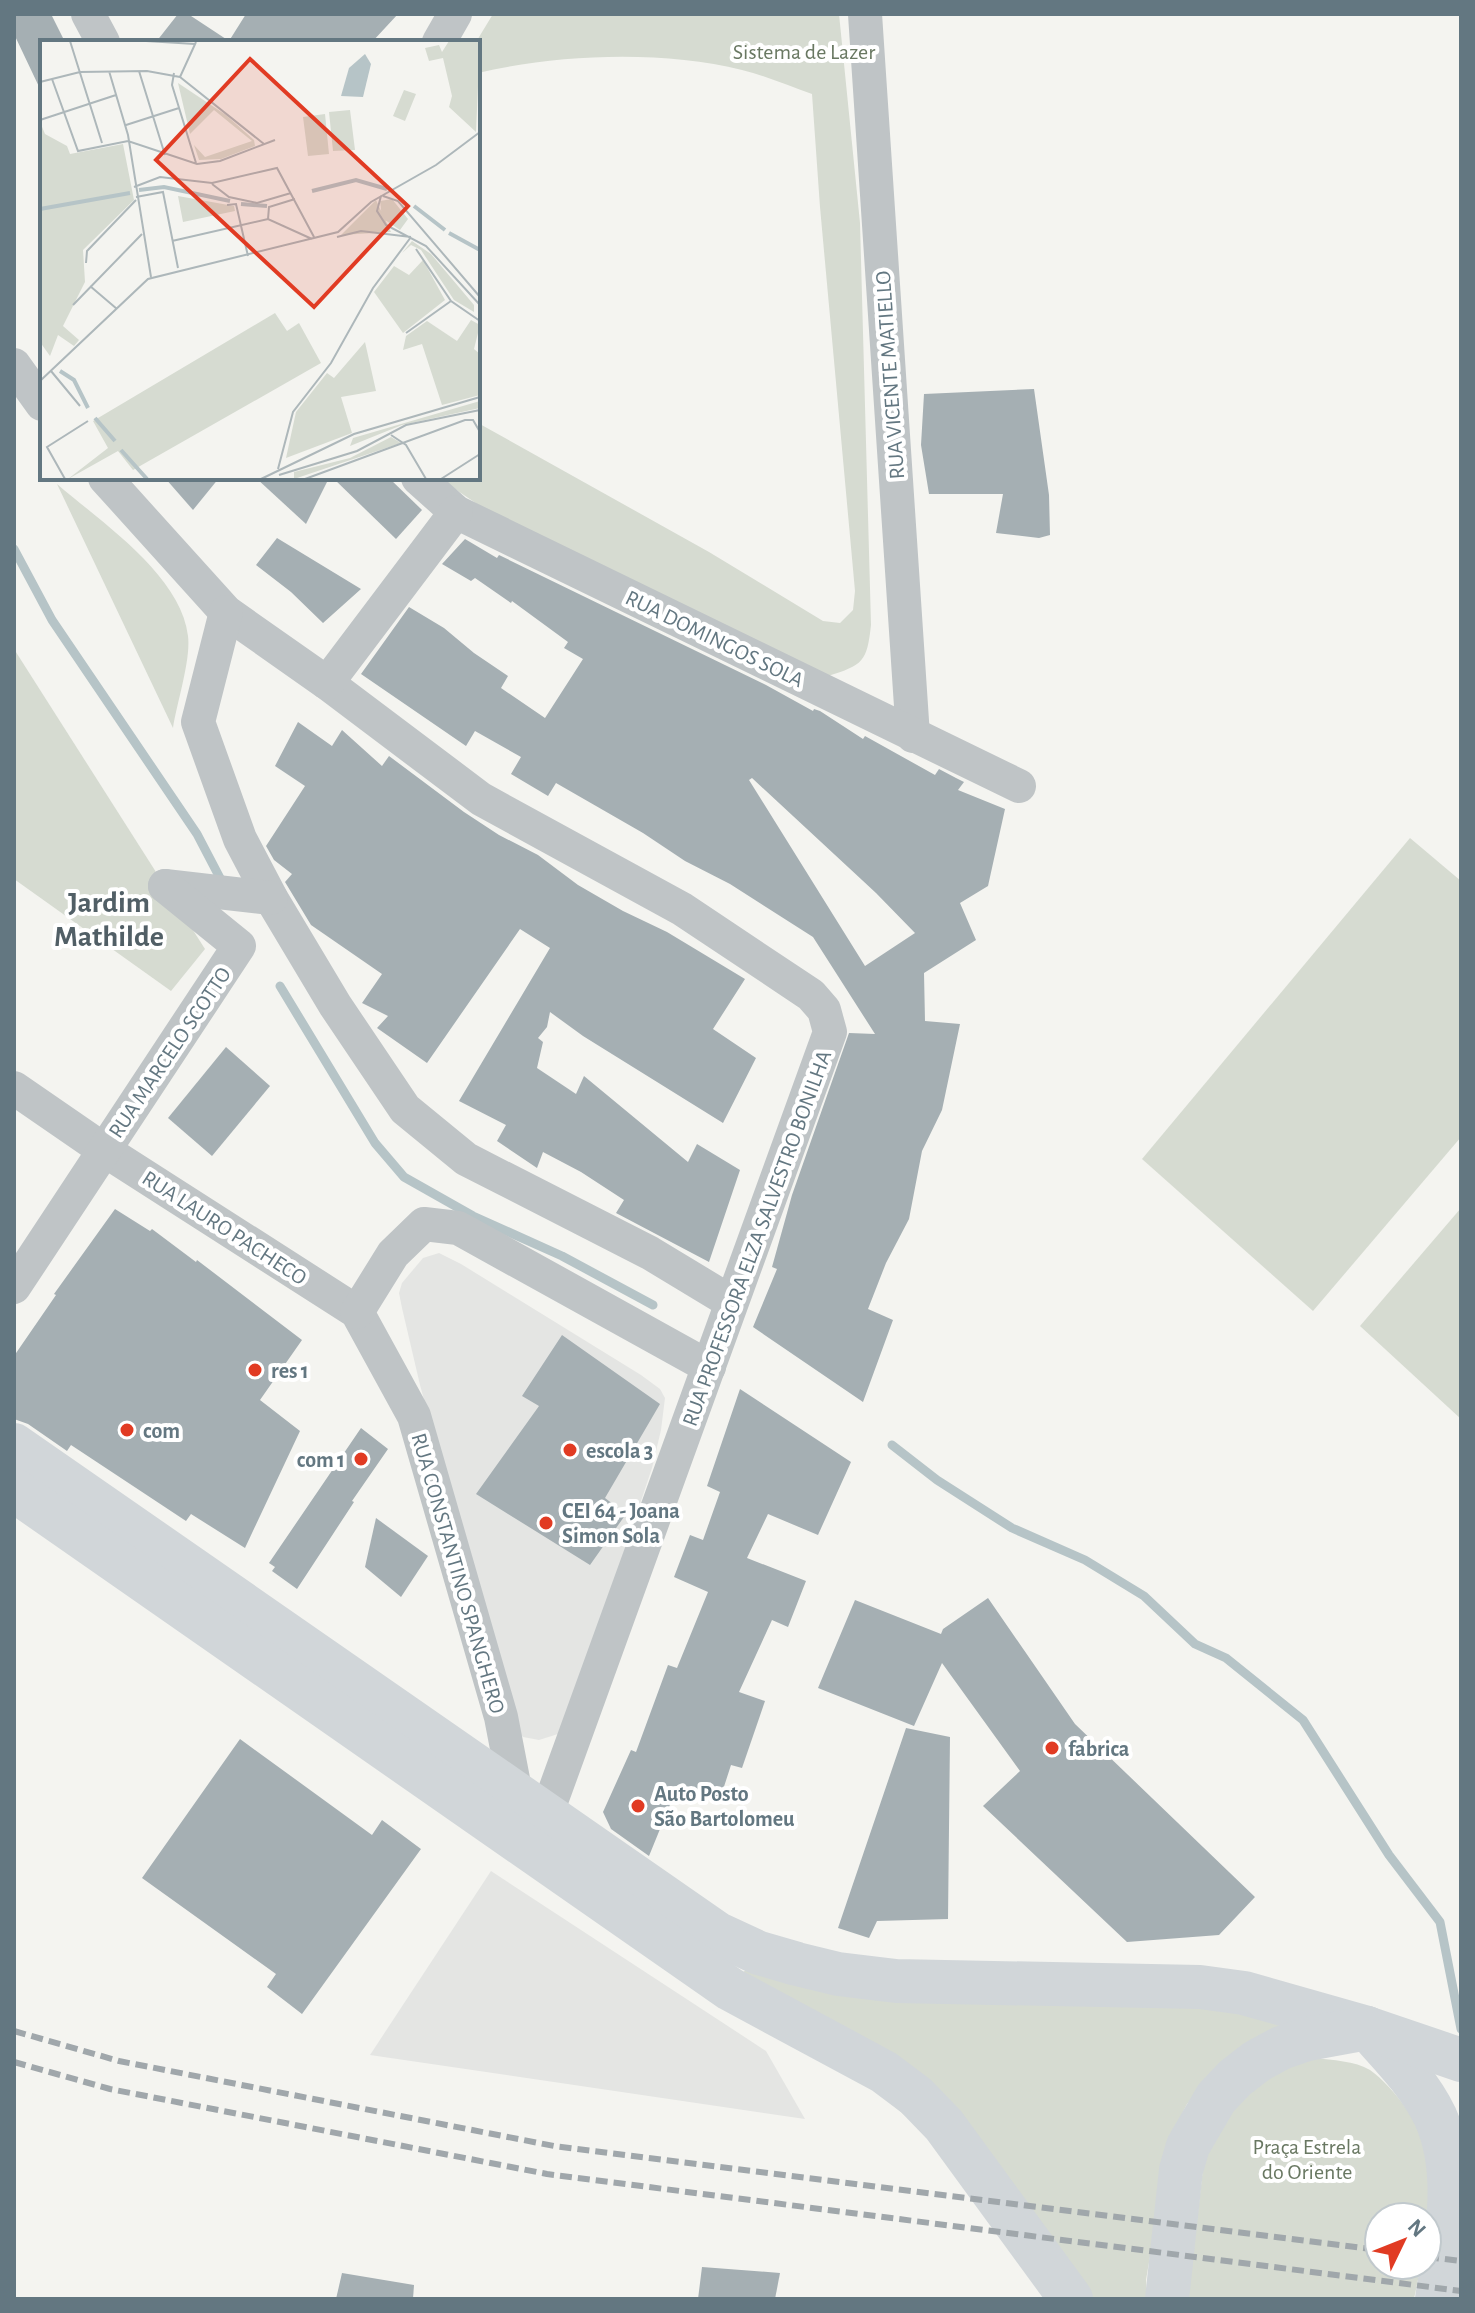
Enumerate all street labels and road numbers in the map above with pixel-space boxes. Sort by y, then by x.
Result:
street label: RUA VICENTE MATIELLO [872,270,908,480]
street label: RUA DOMINGOS SOLA [622,586,807,692]
street label: RUA MARCELO SCOTTO [104,963,235,1142]
street label: RUA PROFESSORA ELZA SALVESTRO BONILHA [678,1047,835,1429]
street label: RUA LAURO PACHECO [138,1167,311,1289]
street label: RUA CONSTANTINO SPANGHERO [407,1430,509,1716]

